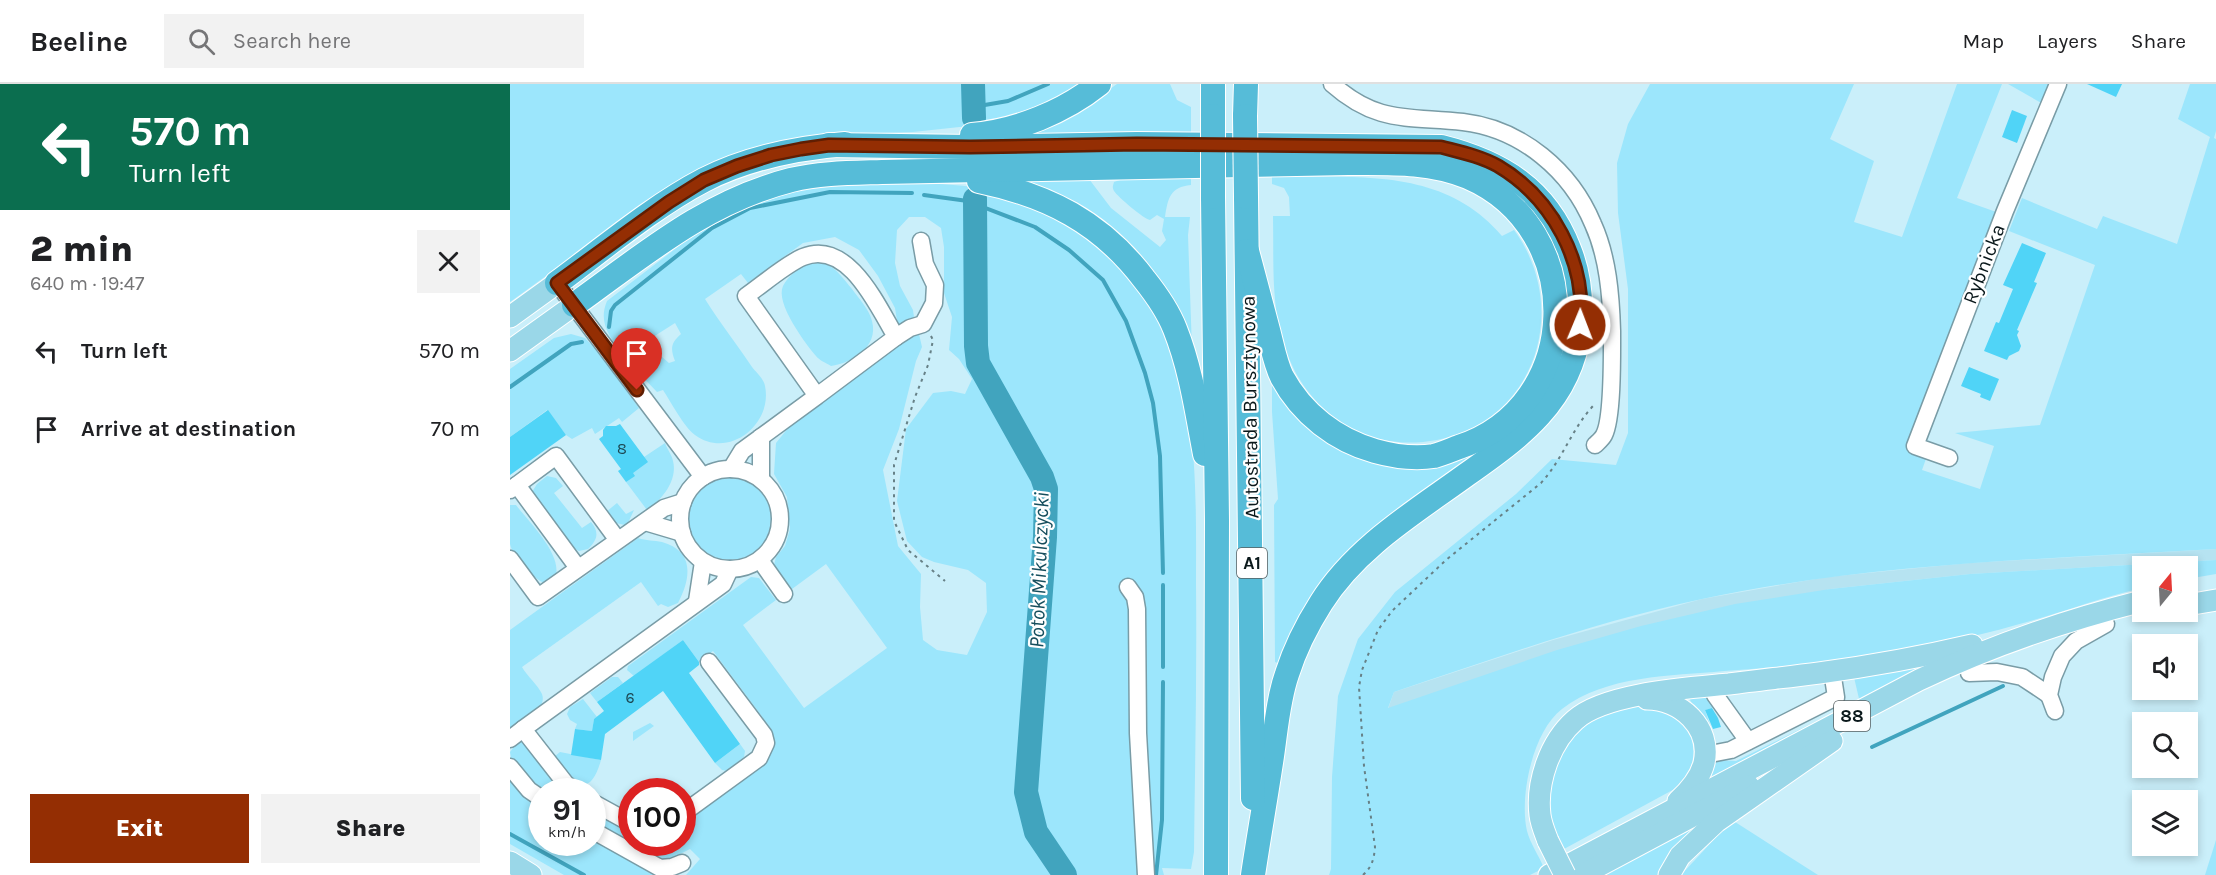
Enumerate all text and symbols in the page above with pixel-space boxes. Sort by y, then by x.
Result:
search box [164,14,584,68]
text: Beeline [30,25,128,58]
icon: search [185,25,218,58]
text: Search here [233,28,351,54]
text: Map [1962,29,2004,53]
text: Layers [2037,29,2098,53]
text: Share [2131,29,2186,53]
text: 570 m [129,106,251,156]
icon: left [30,108,108,186]
text: Turn left [129,157,230,189]
street label: Rybnicka [1958,221,2010,307]
text: 2 min [30,228,133,270]
button: close [417,230,480,293]
text: 640 m · 19:47 [30,272,144,295]
position arrow [1548,293,1612,357]
street label: Autostrada Bursztynowa [1237,295,1263,519]
pin [611,328,662,390]
icon: left [30,335,63,368]
icon: arrive [620,337,653,370]
text: Turn left [81,338,168,364]
text: 570 m [418,338,480,364]
icon: arrive [30,413,63,446]
text: Arrive at destination [81,416,296,442]
text: 70 m [431,416,480,442]
house number: 8 [617,439,627,458]
water label: Potok Mikulczycki [1024,491,1054,649]
road number: A1 [1237,548,1267,578]
north arrow [2132,556,2198,622]
map controls [2132,556,2198,856]
button: sound [2132,634,2198,700]
house number: 6 [625,688,635,707]
road number: 88 [1834,701,1870,731]
button: search [2132,712,2198,778]
speed limit sign: 100 [618,778,696,856]
button: layers [2132,790,2198,856]
text: 91 [552,792,581,828]
button: Exit [30,794,249,863]
button: Share [261,794,480,863]
text: km/h [548,823,586,841]

